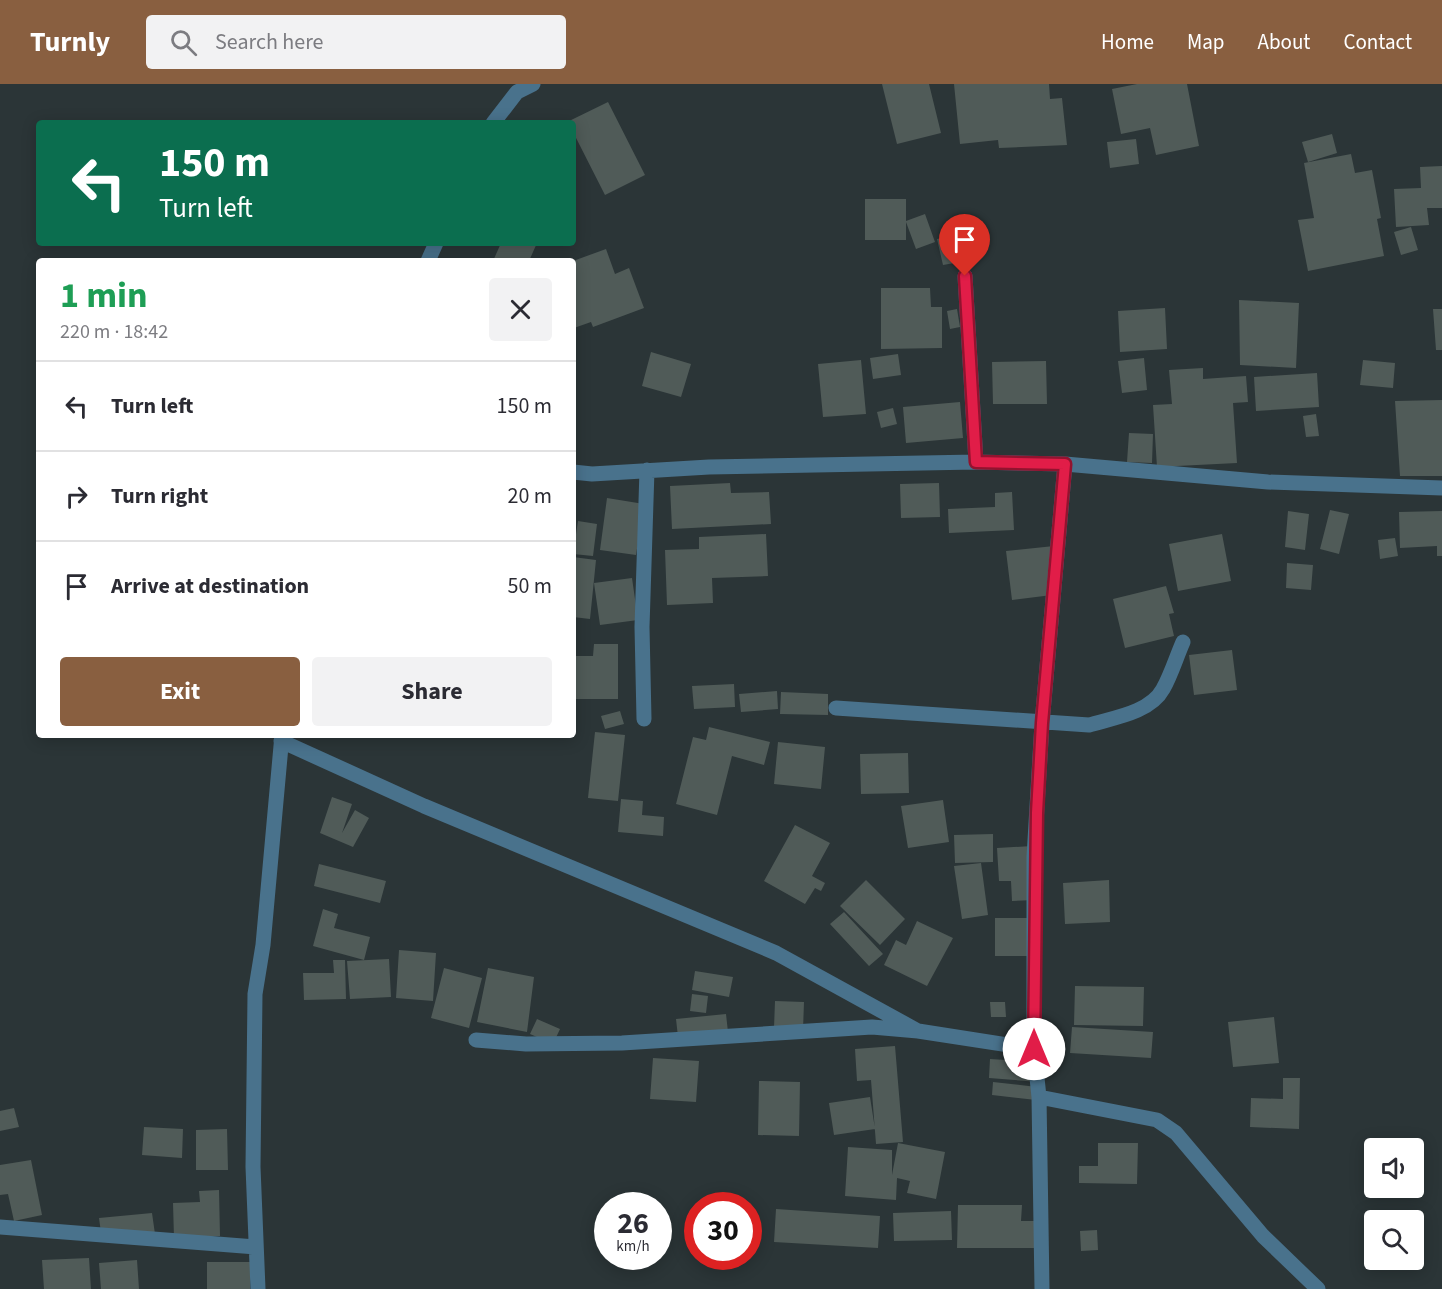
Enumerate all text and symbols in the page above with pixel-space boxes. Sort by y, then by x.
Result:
search box [146,15,566,69]
text: Turnly [30,22,110,62]
icon: search [167,26,200,59]
text: Search here [215,26,324,58]
text: Home [1101,27,1154,57]
text: Map [1187,27,1225,57]
text: About [1258,27,1310,57]
text: Contact [1343,27,1412,57]
text: 150 m [159,133,270,193]
icon: left [60,144,138,222]
text: Turn left [159,189,253,228]
pin [939,214,990,276]
icon: arrive [948,223,981,256]
text: 1 min [60,270,148,321]
button: close [489,278,552,341]
text: 220 m · 18:42 [60,318,168,346]
icon: left [60,390,93,423]
text: Turn left [111,390,193,422]
text: 150 m [497,390,552,422]
icon: right [60,480,93,513]
text: Turn right [111,480,208,512]
text: 20 m [507,480,552,512]
icon: arrive [60,570,93,603]
text: Arrive at destination [111,570,309,602]
text: 50 m [507,570,552,602]
button: Exit [60,657,300,726]
button: Share [312,657,552,726]
position arrow [1002,1017,1066,1081]
map controls [1364,1138,1424,1270]
button: sound [1364,1138,1424,1198]
speed limit sign: 30 [684,1192,762,1270]
text: 26 [617,1202,649,1245]
button: search [1364,1210,1424,1270]
text: km/h [616,1236,650,1257]

